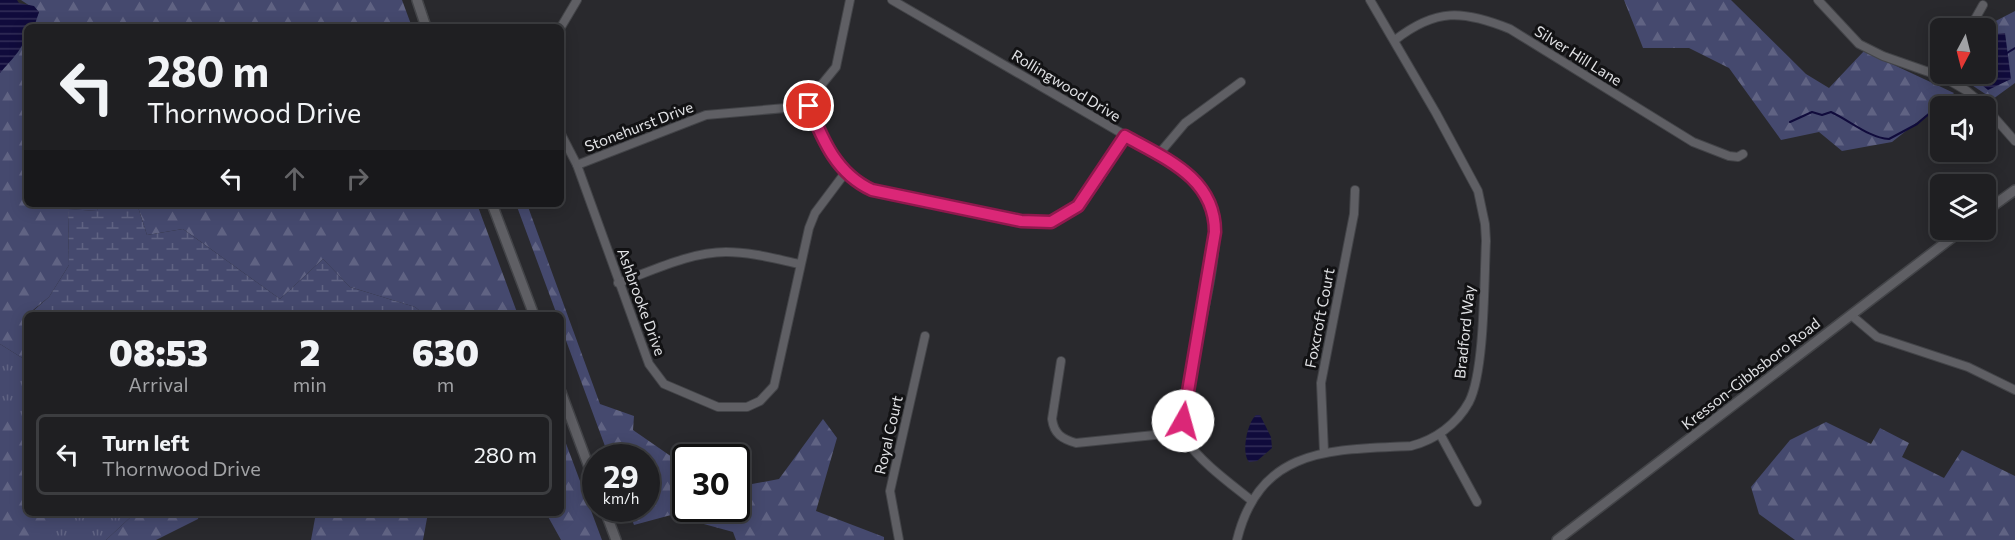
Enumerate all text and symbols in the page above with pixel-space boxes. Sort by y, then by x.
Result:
north arrow [1930,18,1996,84]
map controls [1930,18,1996,240]
street label: Silver Hill Lane [1532,21,1625,89]
text: 280 m [147,44,269,96]
street label: Rollingwood Drive [1009,45,1124,125]
icon: left [48,48,126,126]
pin [783,80,834,131]
icon: arrive [792,89,825,122]
text: Thornwood Drive [147,96,361,129]
button: sound [1930,96,1996,162]
street label: Stonehurst Drive [582,97,696,155]
icon: left [215,162,248,195]
icon: ahead [278,162,311,195]
icon: right [341,162,374,195]
button: layers [1930,174,1996,240]
street label: Ashbrooke Drive [614,245,670,358]
street label: Foxcroft Court [1301,266,1338,369]
street label: Bradford Way [1450,284,1478,379]
street label: Kresson-Gibbsboro Road [1677,314,1823,433]
text: 08:53 [109,329,208,373]
text: 2 [299,329,320,373]
text: 630 [412,329,479,373]
text: Arrival [128,372,189,396]
text: min [293,372,327,396]
text: m [437,372,454,396]
position arrow [1151,389,1215,453]
street label: Royal Court [870,394,906,476]
text: Turn left [102,429,189,456]
icon: left [51,438,84,471]
text: 280 m [474,441,537,468]
speed limit sign: 30 [672,444,750,522]
text: Thornwood Drive [102,456,261,480]
text: 29 [603,457,639,494]
text: km/h [603,489,639,507]

